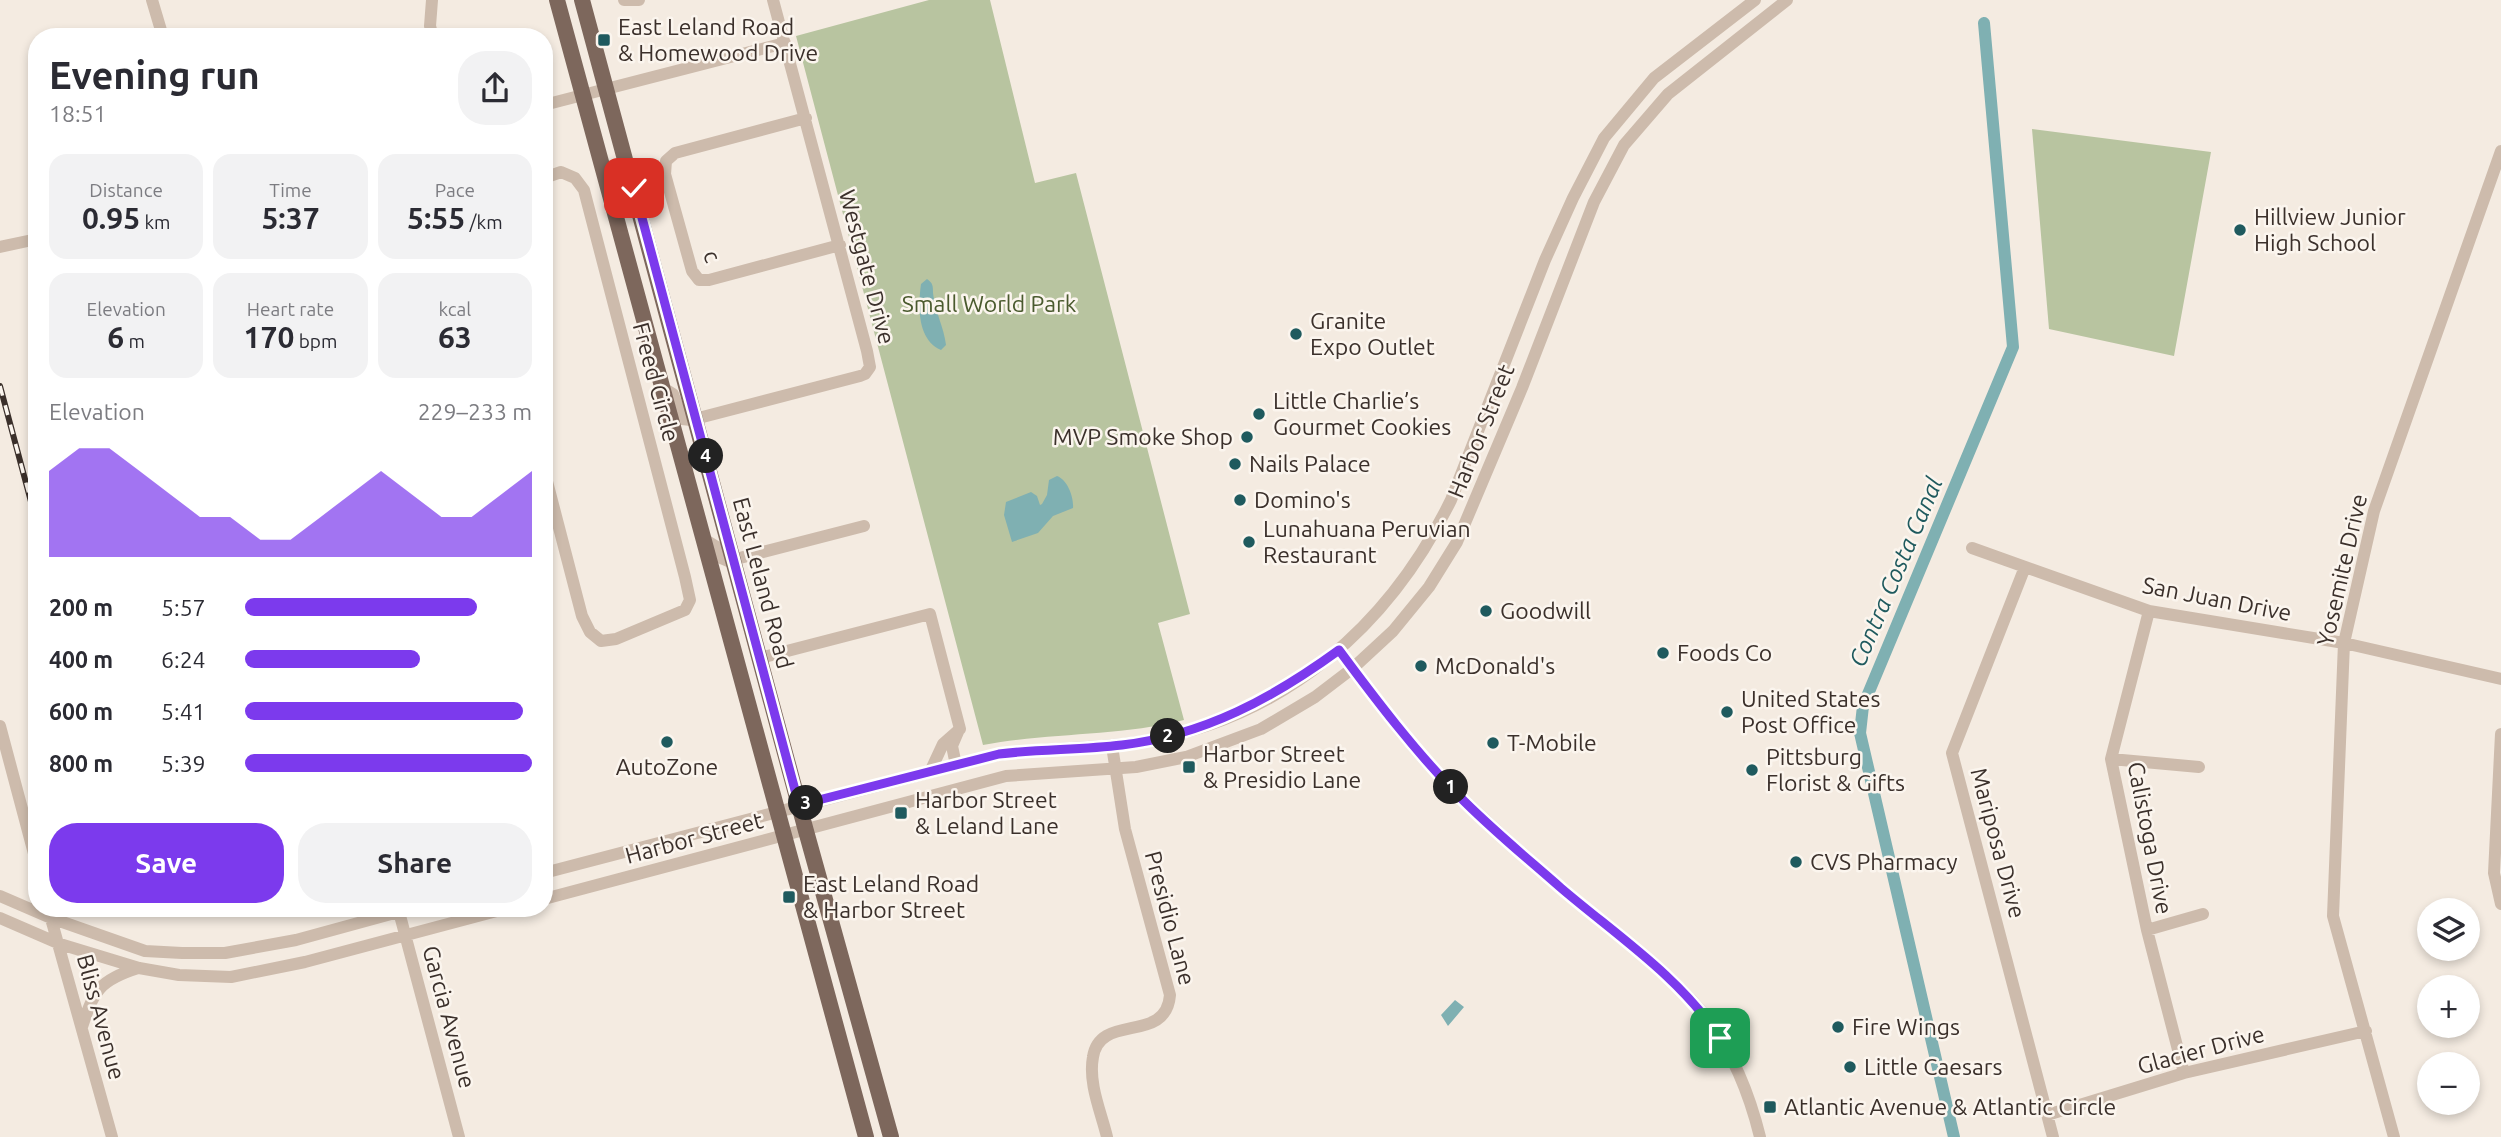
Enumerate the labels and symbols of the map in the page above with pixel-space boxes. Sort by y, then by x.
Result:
place label: East Leland Road & Homewood Drive [618,14,818,65]
marker: East Leland Road & Homewood Drive [596,32,612,48]
pin [604,158,664,218]
street label: Westgate Drive [835,187,900,347]
place label: Hillview Junior High School [2254,204,2406,255]
marker: Hillview Junior High School [2232,222,2248,238]
street label: c [699,246,726,266]
park label: Small World Park [902,291,1077,316]
place label: Granite Expo Outlet [1310,308,1435,359]
street label: Freed Circle [629,320,684,444]
marker: Granite Expo Outlet [1288,326,1304,342]
street label: Harbor Street [1442,360,1519,501]
place label: Little Charlie’s Gourmet Cookies [1273,388,1451,439]
marker: Little Charlie’s Gourmet Cookies [1251,406,1267,422]
place label: MVP Smoke Shop [1053,424,1233,449]
marker: MVP Smoke Shop [1239,429,1255,445]
pin: 4 [688,438,724,474]
place label: Nails Palace [1249,451,1371,476]
marker: Nails Palace [1227,456,1243,472]
water label: Contra Costa Canal [1843,473,1948,671]
place label: Domino's [1254,487,1351,512]
street label: Yosemite Drive [2312,491,2371,648]
marker: Domino's [1232,492,1248,508]
street label: East Leland Road [729,495,798,671]
place label: Lunahuana Peruvian Restaurant [1263,516,1471,567]
marker: Lunahuana Peruvian Restaurant [1241,534,1257,550]
street label: San Juan Drive [2140,572,2294,625]
place label: Goodwill [1500,598,1591,623]
marker: Goodwill [1478,603,1494,619]
place label: Foods Co [1677,640,1772,665]
marker: Foods Co [1655,645,1671,661]
place label: McDonald's [1435,653,1555,678]
marker: McDonald's [1413,658,1429,674]
place label: United States Post Office [1741,686,1880,737]
marker: United States Post Office [1719,704,1735,720]
pin: 2 [1150,718,1186,754]
place label: T-Mobile [1507,730,1597,755]
marker: AutoZone [659,734,675,750]
marker: T-Mobile [1485,735,1501,751]
place label: Harbor Street & Presidio Lane [1203,741,1361,792]
place label: Pittsburg Florist & Gifts [1766,744,1905,795]
place label: AutoZone [616,754,718,779]
marker: Harbor Street & Presidio Lane [1181,759,1197,775]
street label: Calistoga Drive [2123,760,2178,916]
marker: Pittsburg Florist & Gifts [1744,762,1760,778]
street label: Mariposa Drive [1966,765,2031,921]
pin: 1 [1434,770,1468,804]
pin: 3 [788,786,824,820]
place label: Harbor Street & Leland Lane [915,787,1059,838]
marker: Harbor Street & Leland Lane [893,805,909,821]
street label: Harbor Street [622,807,766,868]
street label: Presidio Lane [1141,848,1200,988]
place label: CVS Pharmacy [1810,849,1958,874]
marker: CVS Pharmacy [1788,854,1804,870]
place label: East Leland Road & Harbor Street [803,871,979,922]
marker: East Leland Road & Harbor Street [781,889,797,905]
street label: Garcia Avenue [418,943,481,1091]
street label: Bliss Avenue [73,951,130,1082]
pin [1690,1008,1750,1068]
place label: Fire Wings [1852,1014,1960,1039]
marker: Fire Wings [1830,1019,1846,1035]
street label: Glacier Drive [2135,1021,2267,1078]
place label: Little Caesars [1864,1054,2003,1079]
marker: Little Caesars [1842,1059,1858,1075]
place label: Atlantic Avenue & Atlantic Circle [1784,1094,2116,1119]
marker: Atlantic Avenue & Atlantic Circle [1762,1099,1778,1115]

